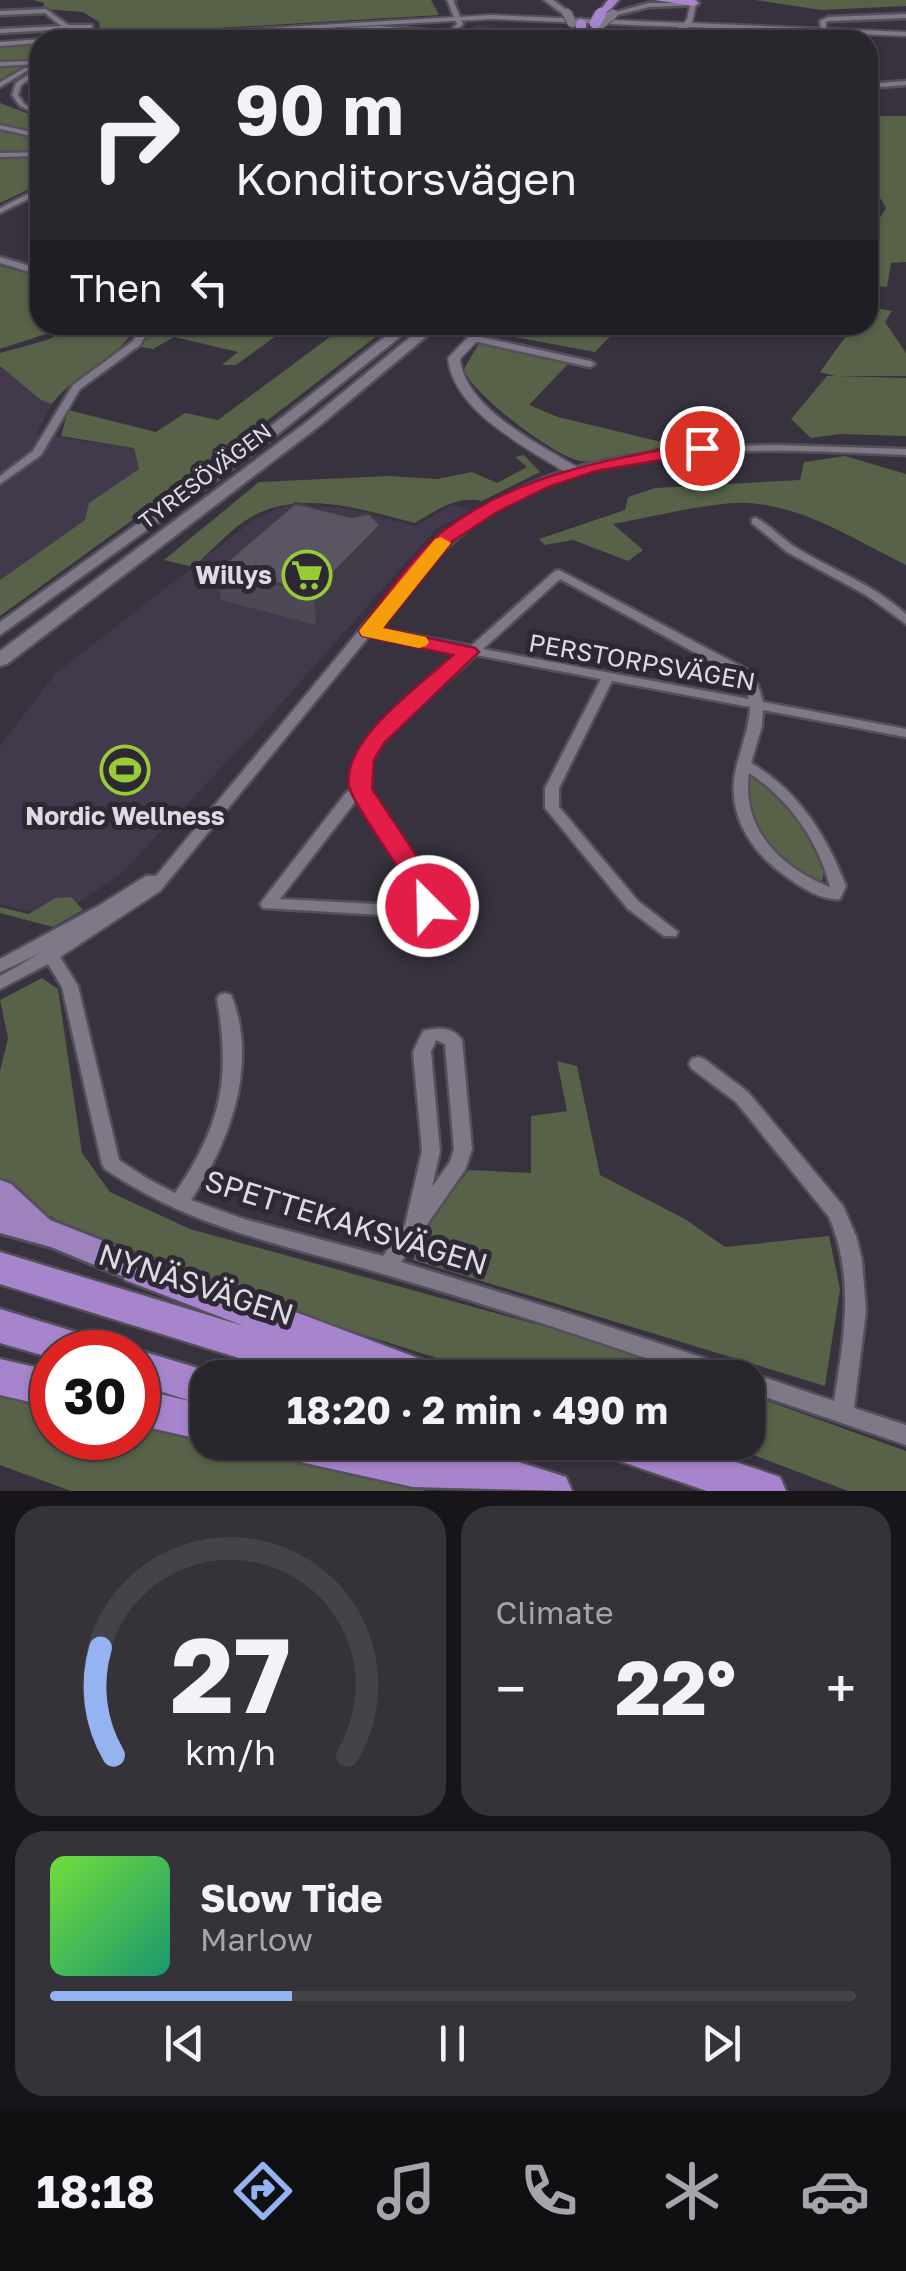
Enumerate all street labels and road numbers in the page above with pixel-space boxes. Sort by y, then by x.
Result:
street label: TYRESÖVÄGEN [133,417,276,534]
street label: PERSTORPSVÄGEN [526,626,758,697]
street label: SPETTEKAKSVÄGEN [201,1162,492,1282]
street label: NYNÄSVÄGEN [94,1236,298,1332]

